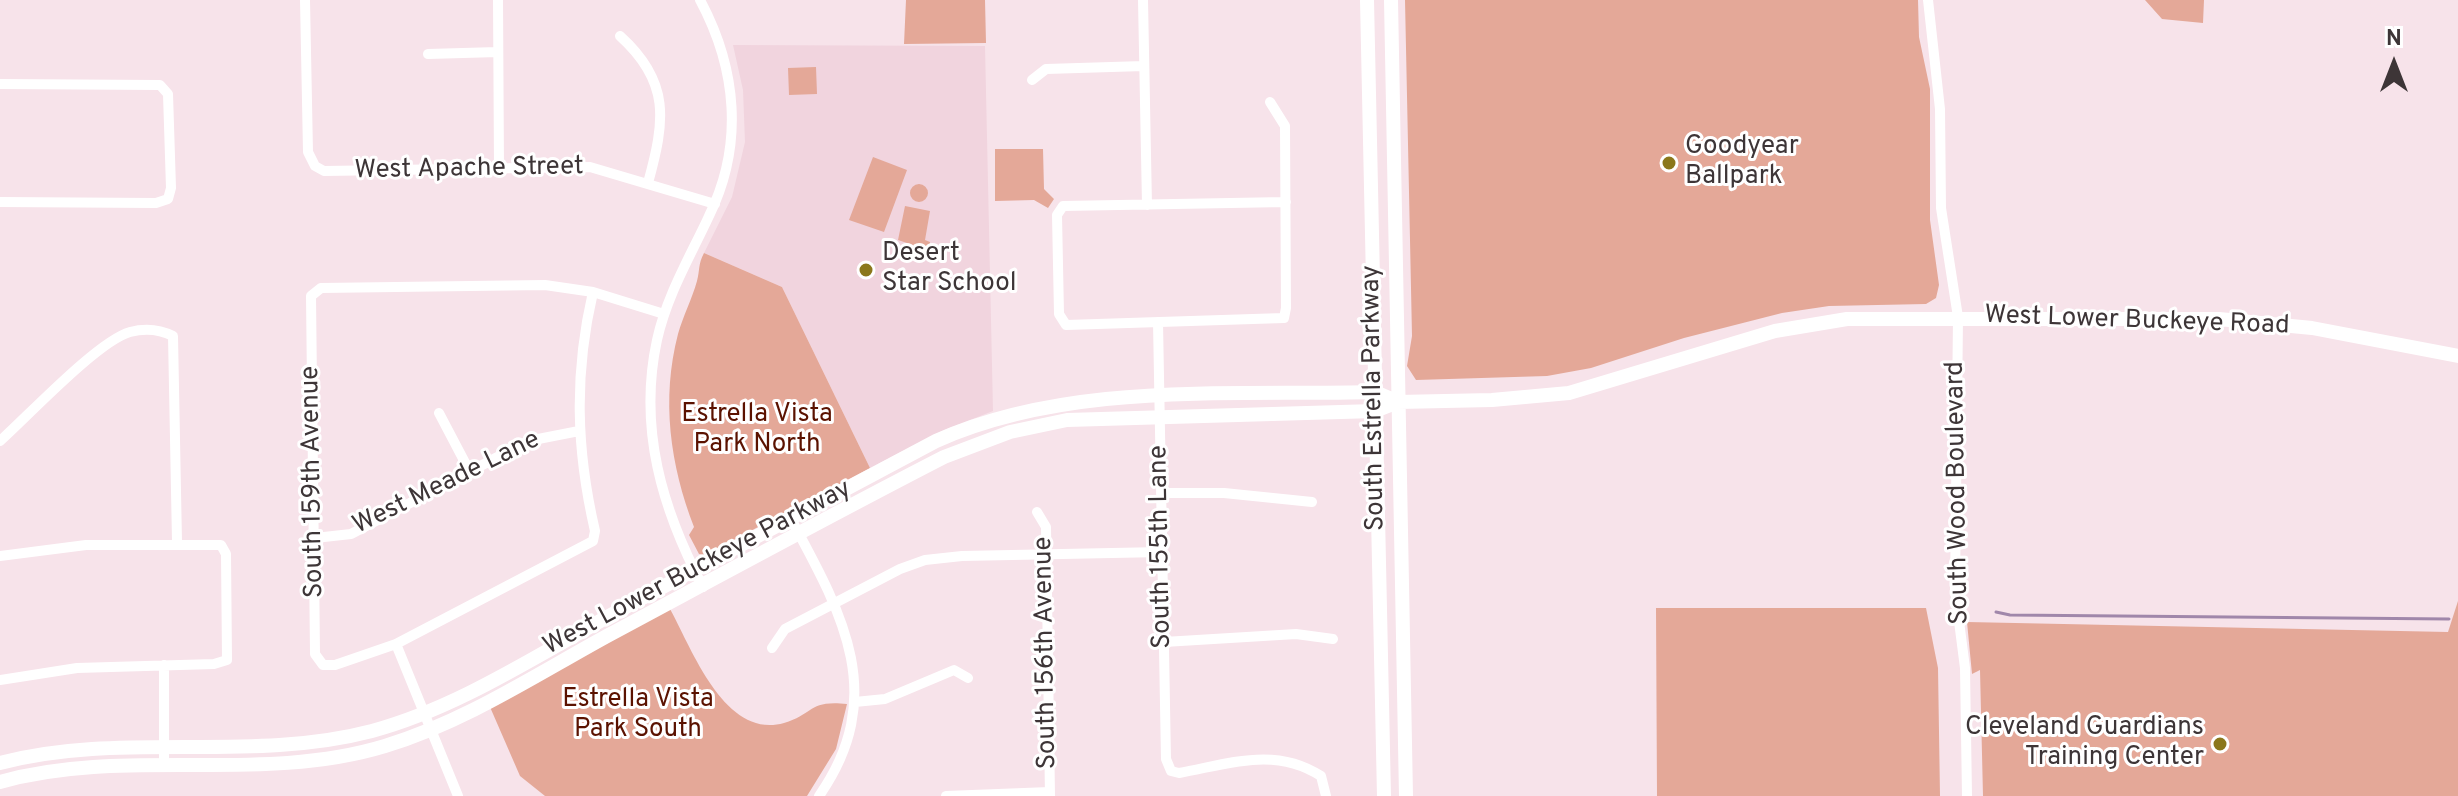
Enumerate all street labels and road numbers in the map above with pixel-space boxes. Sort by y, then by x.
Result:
street label: West Apache Street [354,152,584,188]
street label: South Estrella Parkway [1357,265,1393,531]
street label: West Lower Buckeye Road [1984,301,2290,343]
street label: South Wood Boulevard [1941,361,1977,625]
street label: South 159th Avenue [296,366,332,598]
street label: West Meade Lane [348,425,546,543]
street label: South 155th Lane [1145,445,1179,649]
street label: West Lower Buckeye Parkway [539,474,857,664]
street label: South 156th Avenue [1029,536,1065,770]

